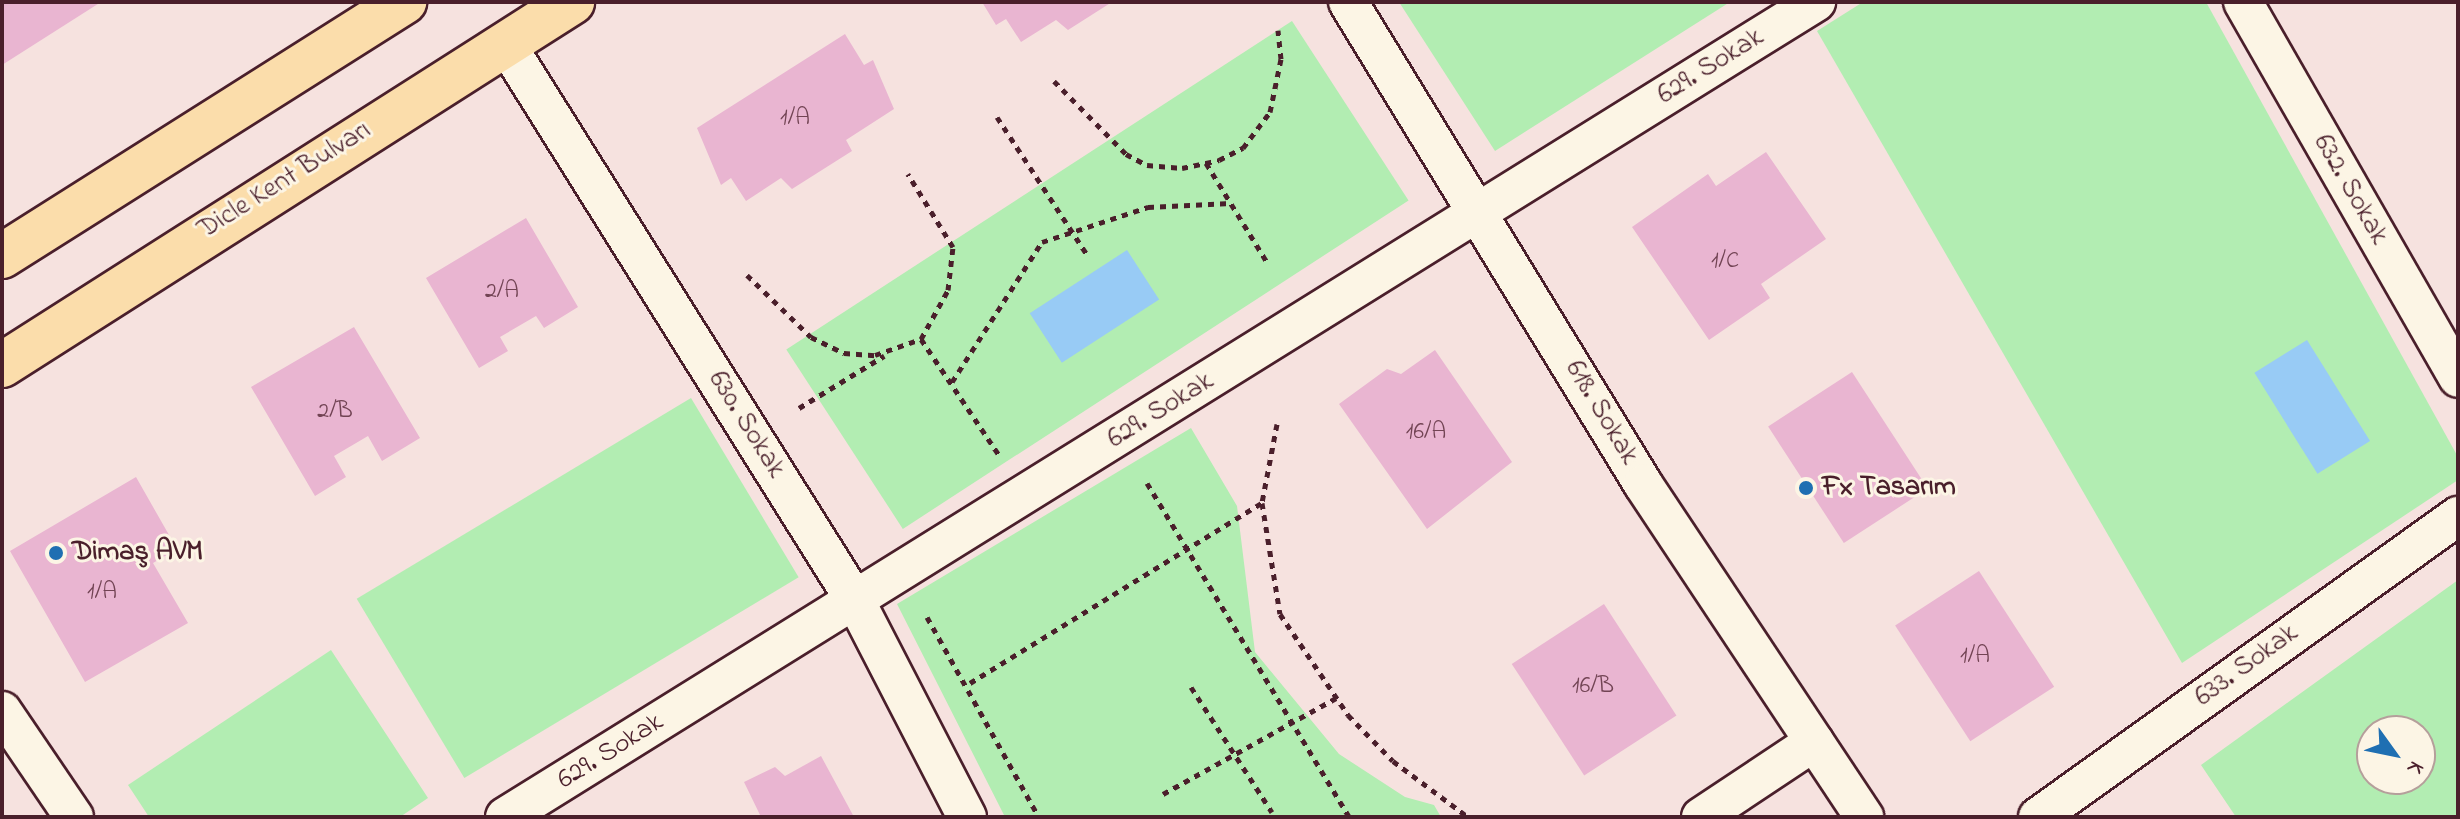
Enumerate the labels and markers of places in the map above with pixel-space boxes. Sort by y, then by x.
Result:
place label: Fx Tasarım [1822,471,1956,505]
marker: Fx Tasarım [1797,479,1815,497]
place label: Dimaş AVM [72,536,203,570]
marker: Dimaş AVM [47,544,65,562]

